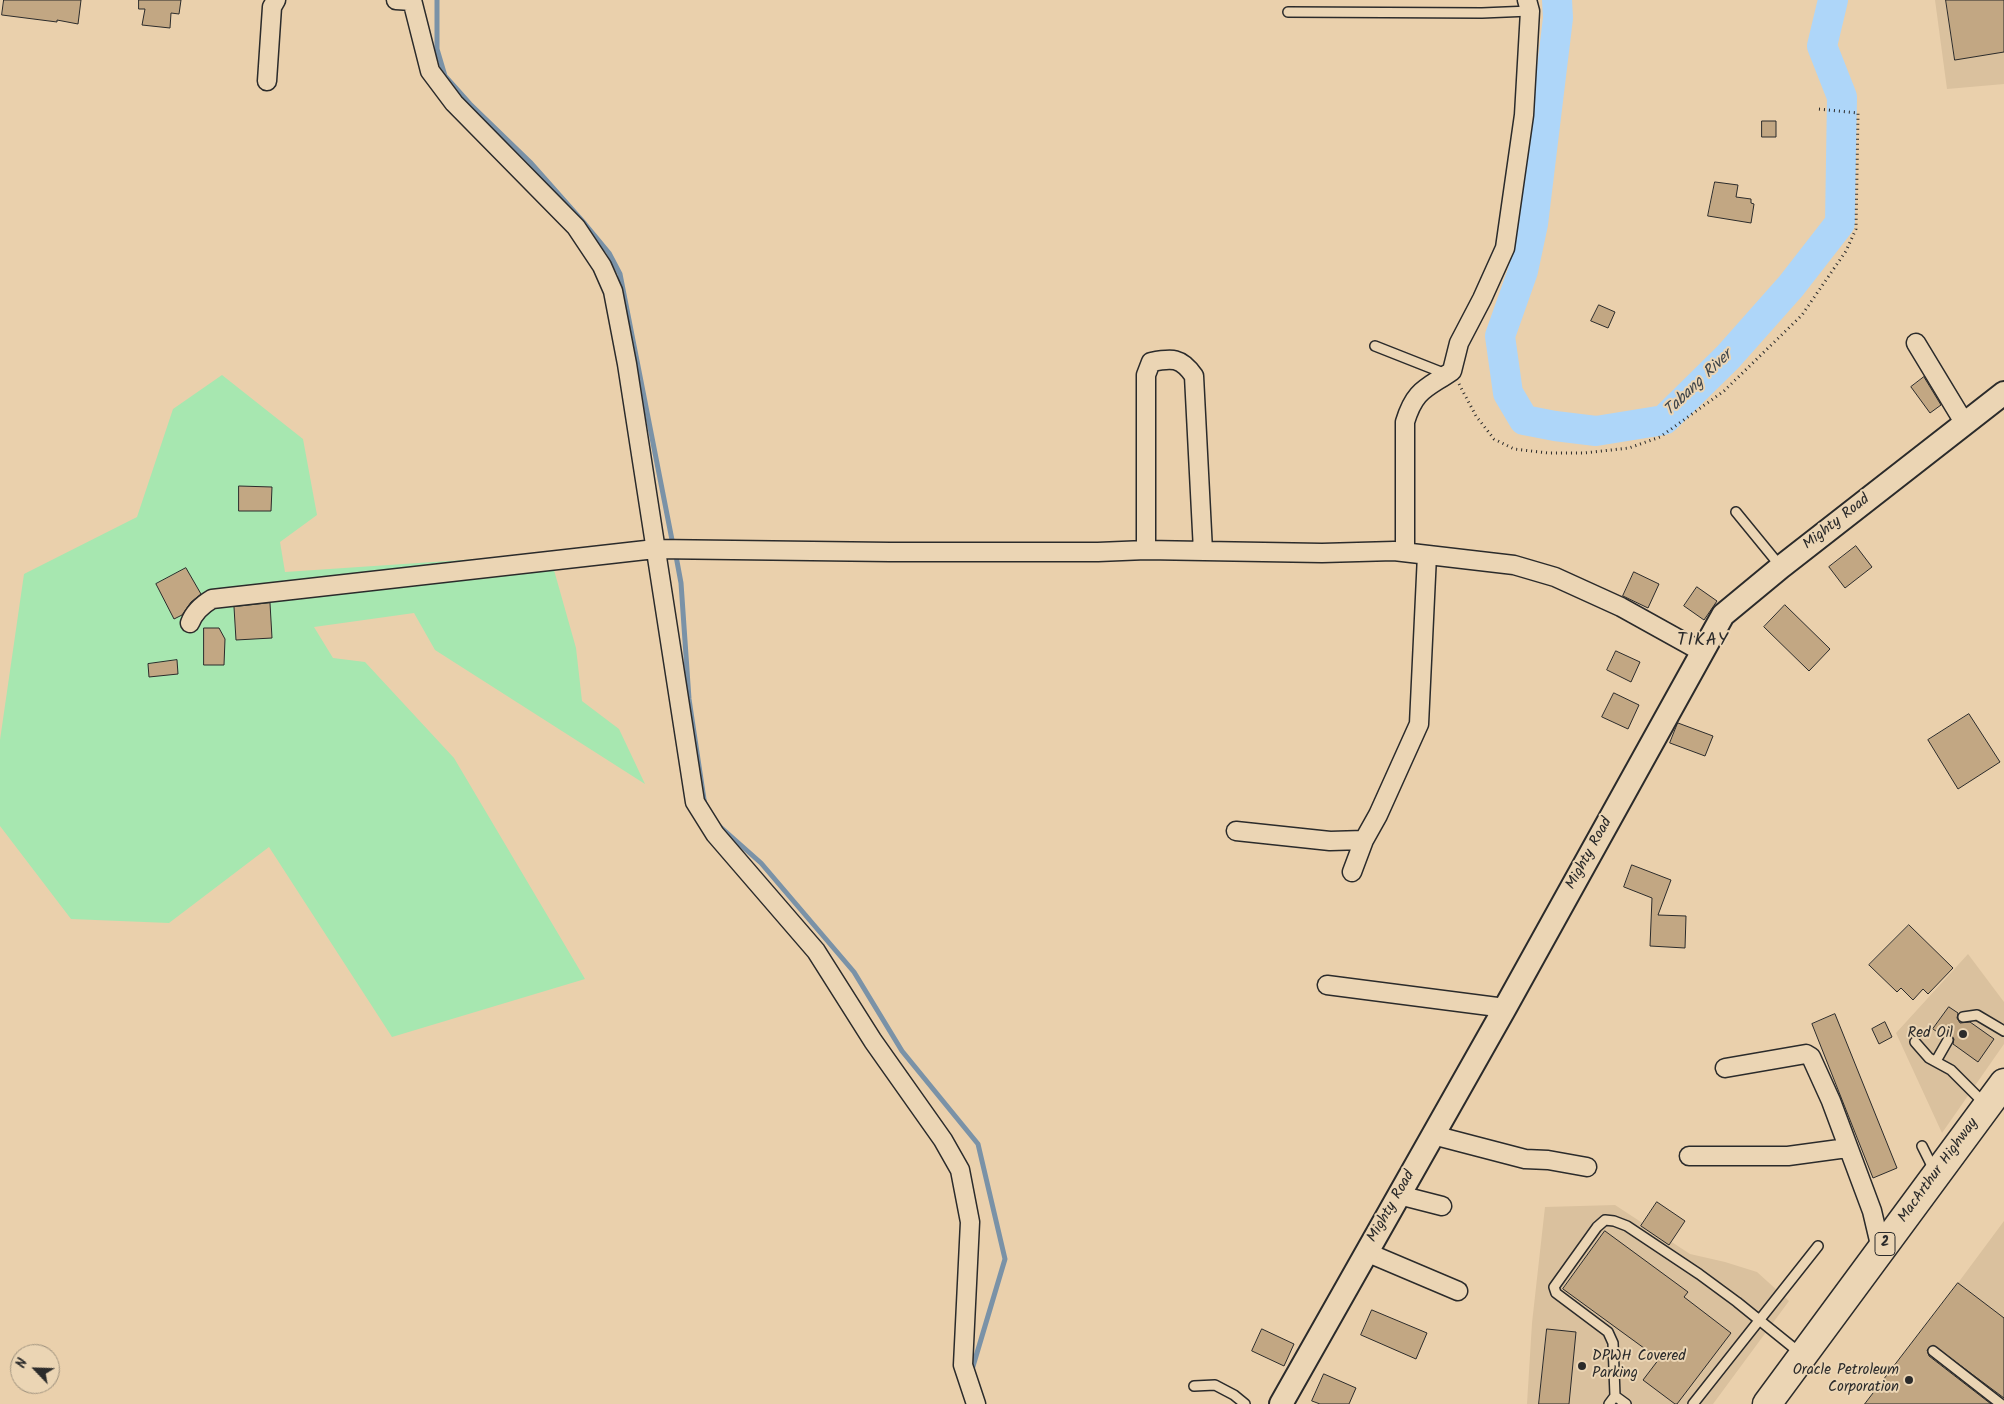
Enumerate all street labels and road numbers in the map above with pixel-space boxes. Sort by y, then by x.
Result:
street label: Mighty Road [1800,491,1874,555]
street label: Mighty Road [1563,815,1617,893]
street label: MacArthur Highway [1895,1115,1983,1227]
street label: Mighty Road [1364,1168,1420,1246]
road number: 2 [1875,1232,1895,1256]

